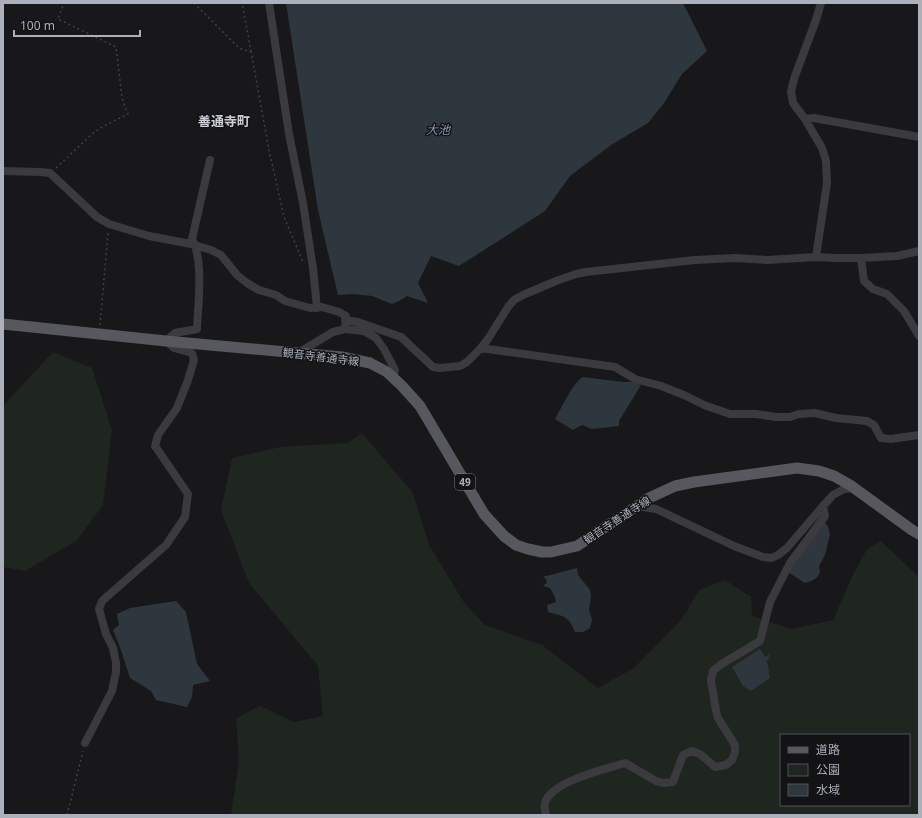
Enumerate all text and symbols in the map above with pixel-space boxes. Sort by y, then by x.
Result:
scale bar [14,12,140,38]
text: 100 m [20,17,55,34]
district label: 善通寺町 [198,112,250,130]
water label: 大池 [426,121,451,138]
street label: 観音寺善通寺線 [282,344,360,369]
road number: 49 [455,474,475,490]
street label: 観音寺善通寺線 [580,492,653,547]
legend [780,734,910,806]
text: 道路 [816,741,840,758]
text: 公園 [816,761,840,778]
text: 水域 [816,781,840,798]

